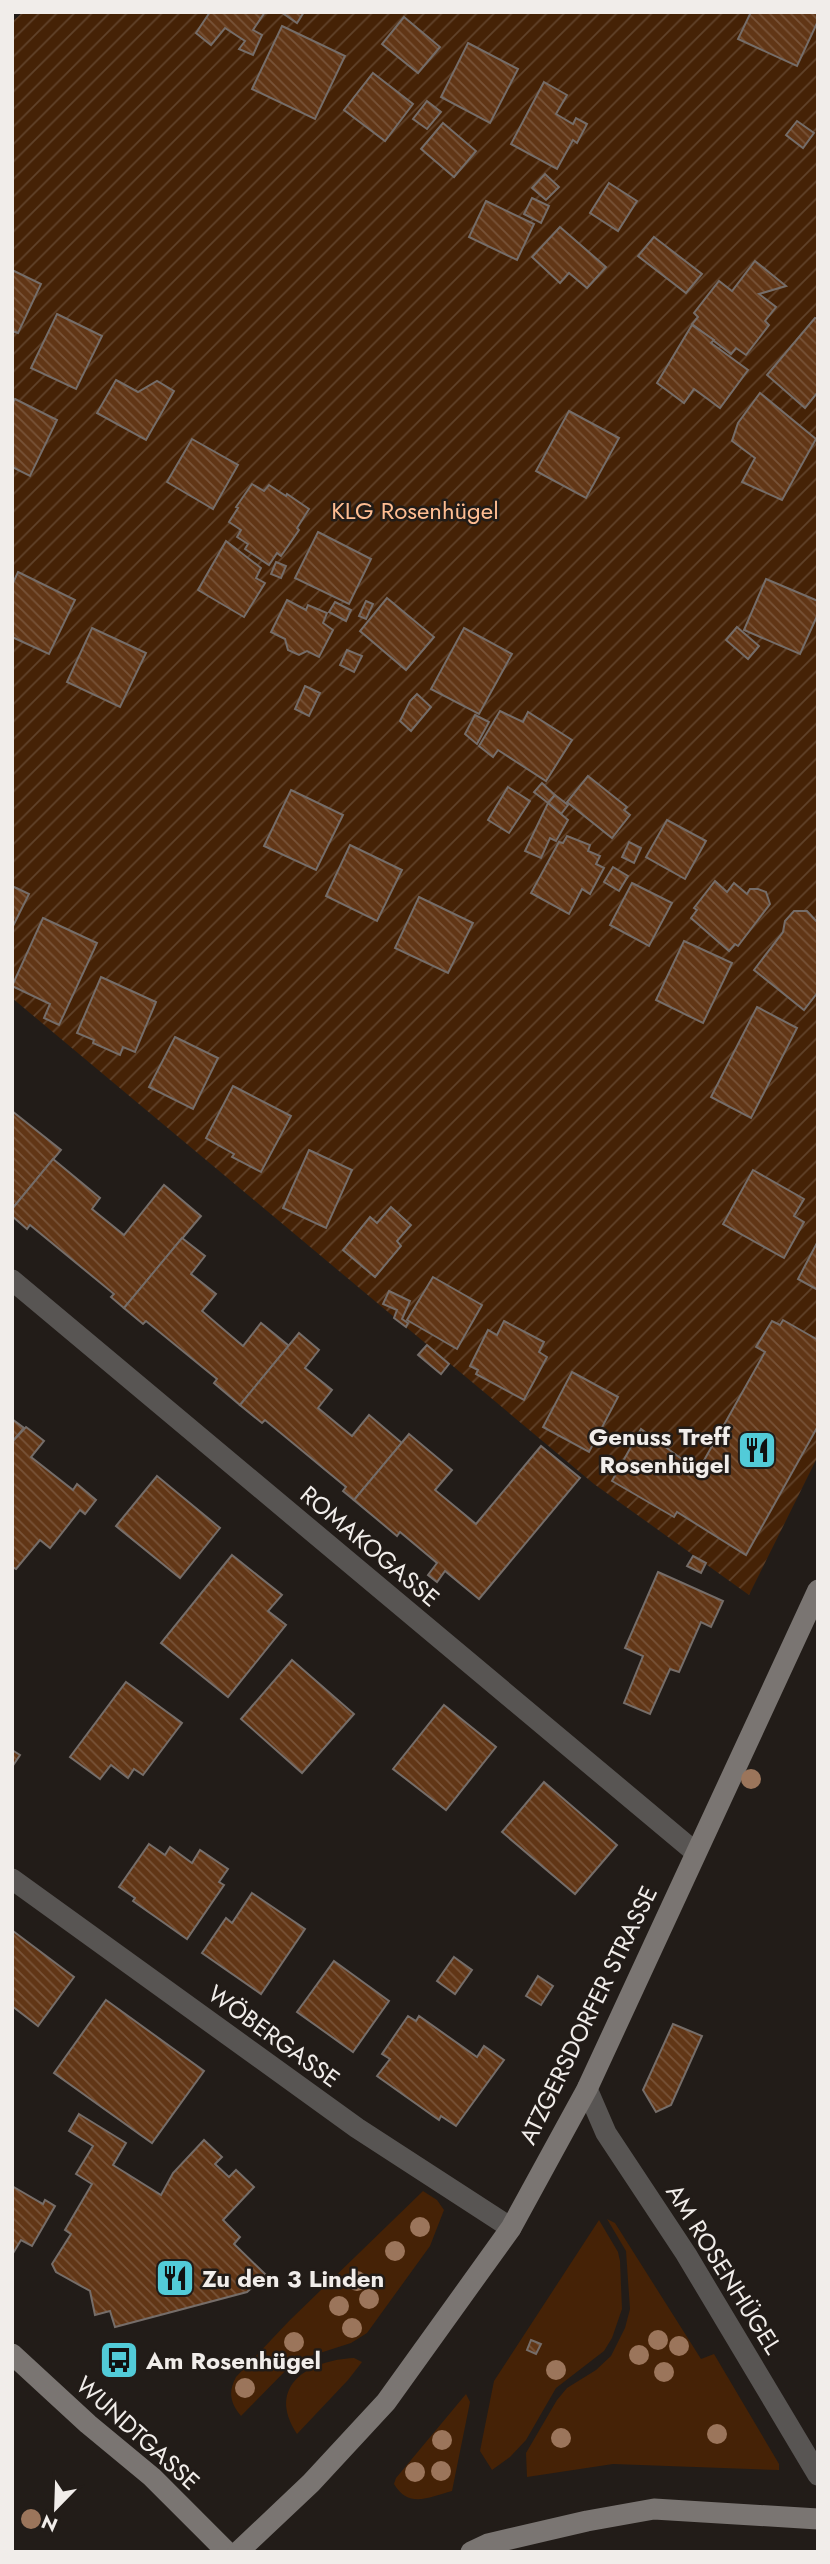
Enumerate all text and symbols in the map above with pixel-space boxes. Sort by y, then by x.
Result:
park label: KLG Rosenhügel [331,493,499,528]
place label: Genuss Treff Rosenhügel [589,1419,732,1482]
restaurant icon: Genuss Treff Rosenhügel [736,1429,778,1471]
street label: ROMAKOGASSE [293,1477,447,1615]
street label: ATZGERSDORFER STRASSE [510,1880,666,2150]
street label: WÖBERGASSE [201,1976,347,2096]
street label: AM ROSENHÜGEL [658,2177,791,2361]
restaurant icon: Zu den 3 Linden [154,2257,196,2299]
place label: Zu den 3 Linden [202,2261,384,2296]
bus stop icon: Am Rosenhügel [98,2339,140,2381]
place label: Am Rosenhügel [145,2343,321,2378]
street label: WUNDTGASSE [68,2368,208,2498]
north arrow [21,2473,91,2543]
text: N [37,2508,62,2539]

